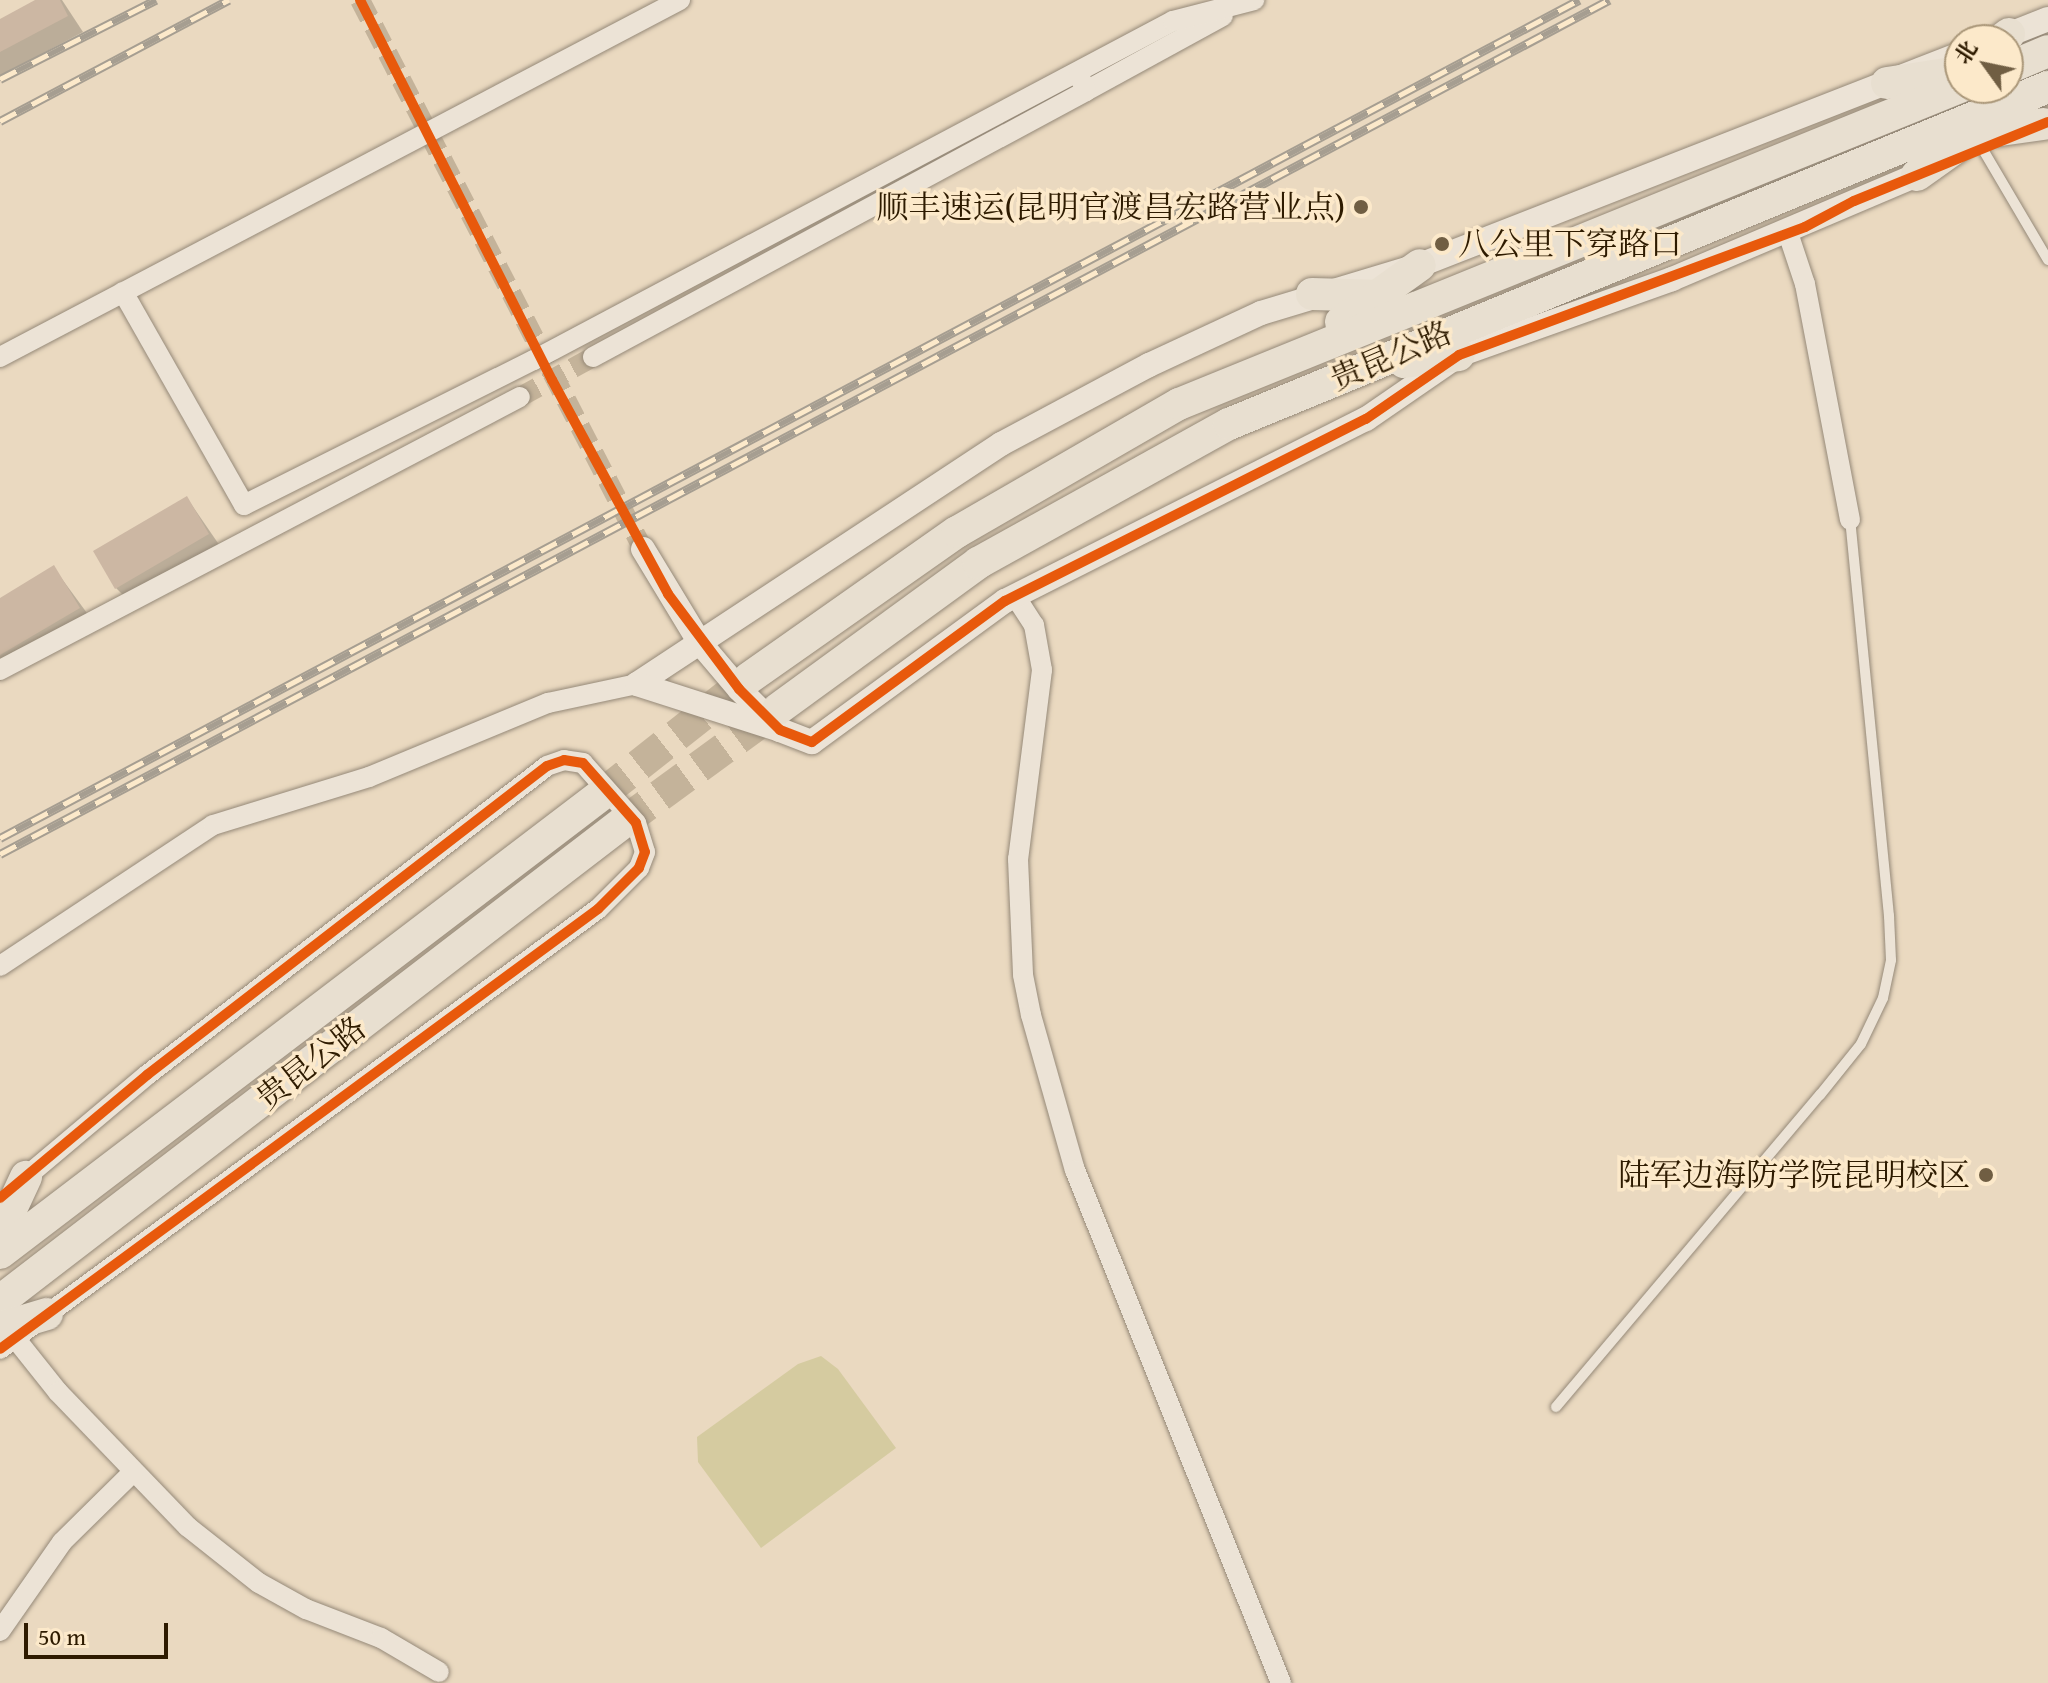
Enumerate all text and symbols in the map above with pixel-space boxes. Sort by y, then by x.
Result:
north arrow [1944,24,2024,104]
text: 北 [1946,34,1985,70]
place label: 顺丰速运(昆明官渡昌宏路营业点) [876,188,1345,226]
marker: 顺丰速运(昆明官渡昌宏路营业点) [1352,198,1370,216]
place label: 八公里下穿路口 [1458,225,1682,263]
marker: 八公里下穿路口 [1433,235,1451,253]
street label: 贵昆公路 [1325,313,1457,399]
street label: 贵昆公路 [249,1008,373,1118]
place label: 陆军边海防学院昆明校区 [1618,1156,1970,1194]
marker: 陆军边海防学院昆明校区 [1977,1166,1995,1184]
scale bar [28,1607,172,1657]
text: 50 m [38,1619,86,1654]

